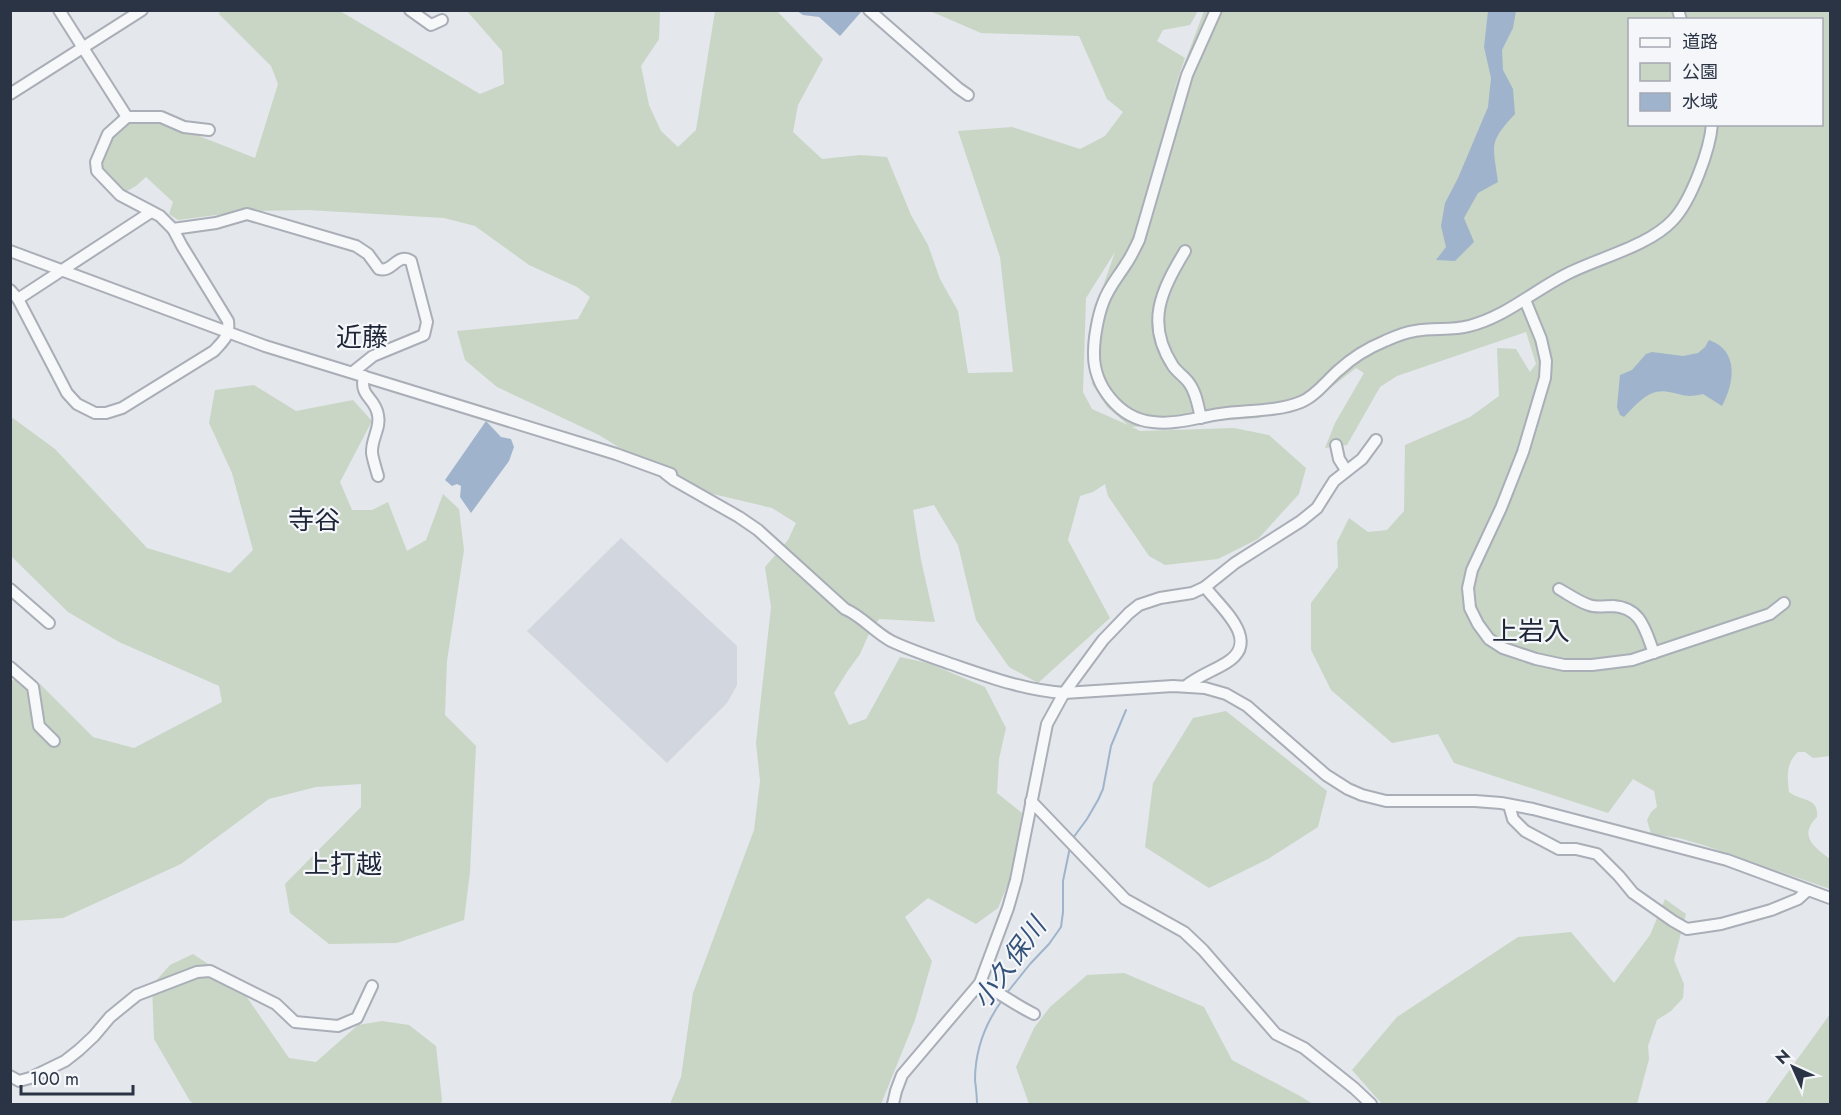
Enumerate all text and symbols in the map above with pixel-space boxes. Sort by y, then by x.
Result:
legend [1628,18,1823,126]
text: 道路 [1682,29,1718,55]
text: 公園 [1682,59,1718,85]
text: 水域 [1682,89,1718,115]
district label: 近藤 [336,318,388,356]
district label: 寺谷 [288,501,340,539]
district label: 上岩入 [1492,612,1570,650]
district label: 上打越 [304,845,382,883]
water label: 小久保川 [963,907,1057,1016]
north arrow [1763,1037,1823,1097]
text: N [1770,1044,1795,1069]
scale bar [21,1058,134,1096]
text: 100 m [30,1066,79,1092]

